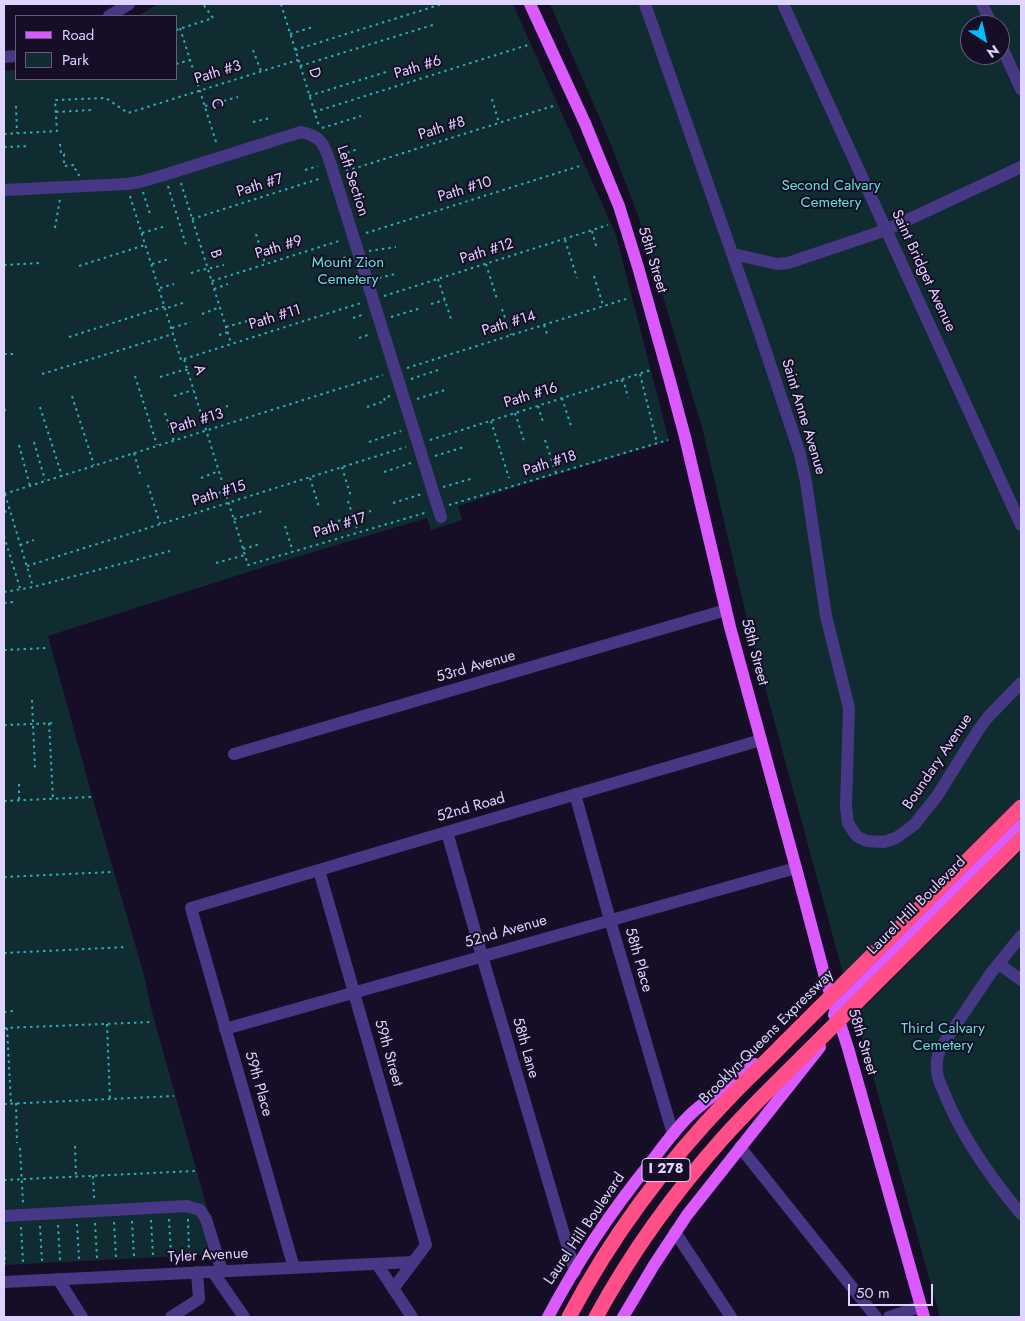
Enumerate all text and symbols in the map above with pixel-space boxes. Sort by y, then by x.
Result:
legend [15,15,178,80]
north arrow [960,15,1010,65]
text: Road [62,24,94,46]
text: N [983,40,1003,63]
text: Park [62,49,89,71]
street label: Path #6 [392,52,444,84]
street label: Path #3 [192,57,244,89]
street label: D [304,65,324,81]
street label: C [206,96,226,112]
street label: Path #8 [416,113,468,145]
street label: Left Section [332,143,372,219]
street label: Path #7 [234,170,286,202]
street label: Path #10 [436,173,494,207]
park label: Second Calvary Cemetery [781,177,881,212]
street label: Saint Bridget Avenue [887,207,959,335]
street label: 58th Street [633,225,671,295]
street label: Path #9 [253,232,305,264]
street label: Path #12 [458,235,516,269]
street label: B [205,247,225,261]
park label: Mount Zion Cemetery [312,254,384,289]
street label: Path #11 [247,302,303,334]
street label: Path #14 [480,307,538,341]
street label: Saint Anne Avenue [777,357,829,477]
street label: A [189,363,209,377]
street label: Path #16 [502,379,560,413]
street label: Path #13 [168,405,226,439]
street label: Path #18 [521,447,579,481]
street label: Path #15 [190,477,248,511]
street label: Path #17 [311,509,369,543]
street label: 58th Street [736,617,772,687]
street label: 53rd Avenue [434,647,518,687]
street label: Boundary Avenue [899,711,977,813]
street label: 52nd Road [435,790,507,826]
street label: Laurel Hill Boulevard [864,853,970,959]
street label: 52nd Avenue [463,912,549,952]
street label: 58th Place [620,926,656,994]
street label: Brooklyn-Queens Expressway [696,966,838,1108]
street label: 58th Street [843,1007,881,1077]
street label: 58th Lane [508,1016,542,1080]
street label: 59th Street [370,1017,406,1089]
park label: Third Calvary Cemetery [901,1020,985,1055]
street label: 59th Place [240,1049,276,1119]
road number: I 278 [642,1158,690,1182]
street label: Laurel Hill Boulevard [541,1170,629,1288]
street label: Tyler Avenue [167,1245,249,1267]
scale bar [850,1274,935,1306]
text: 50 m [856,1282,890,1304]

